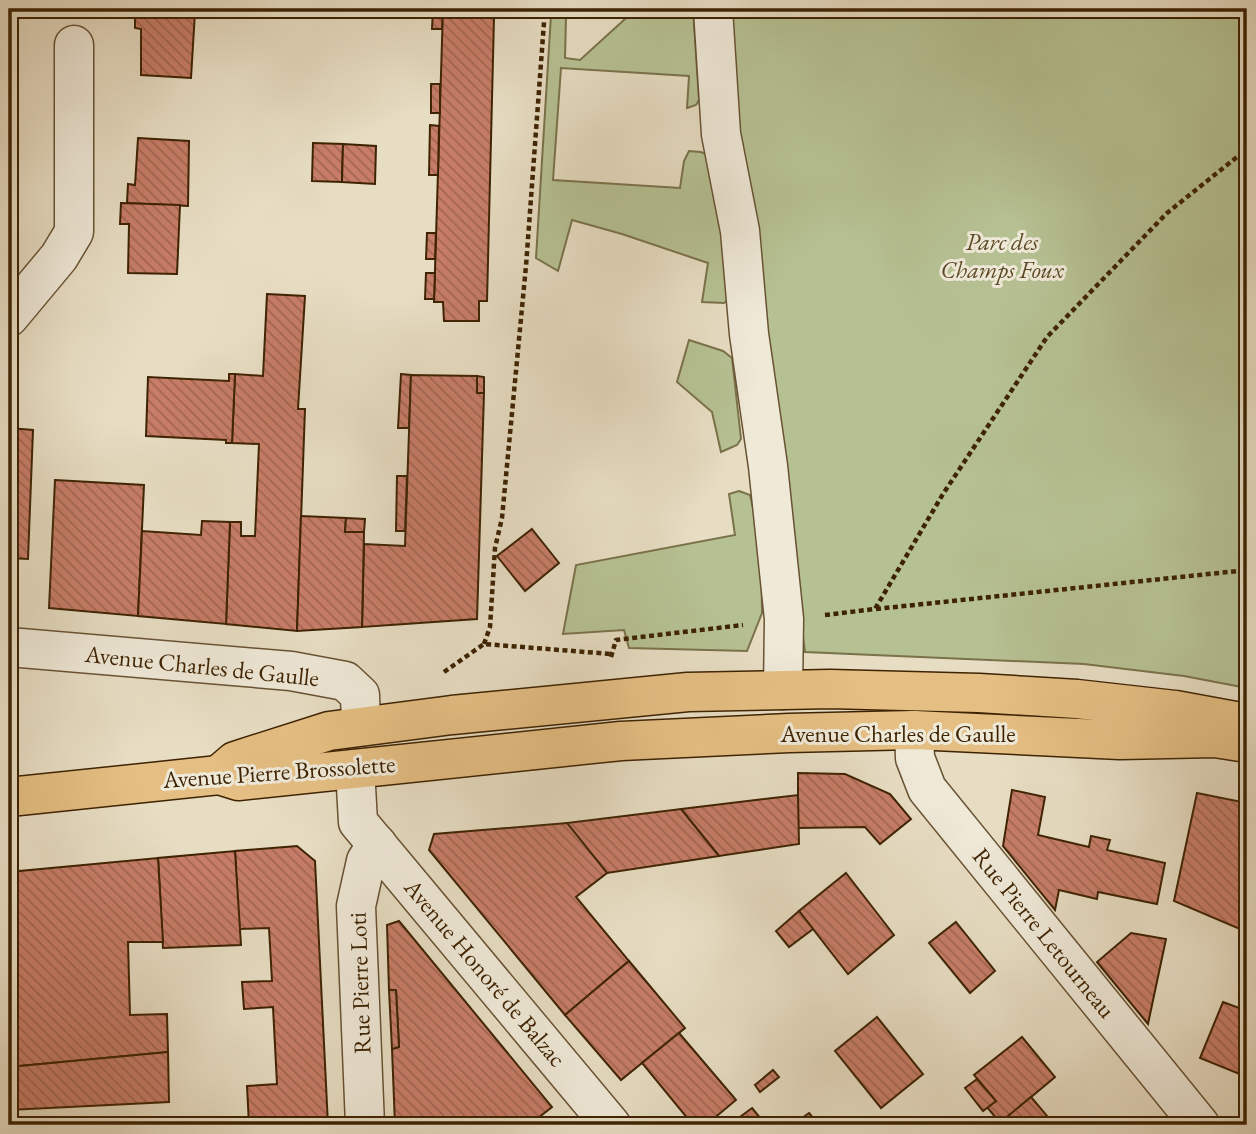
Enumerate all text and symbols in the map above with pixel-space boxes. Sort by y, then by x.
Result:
park label: Parc des Champs Foux [940,226,1065,285]
street label: Avenue Charles de Gaulle [82,638,321,693]
street label: Avenue Charles de Gaulle [779,718,1016,749]
street label: Avenue Pierre Brossolette [161,748,396,795]
street label: Rue Pierre Letourneau [966,841,1123,1024]
street label: Avenue Honoré de Balzac [397,872,573,1073]
street label: Rue Pierre Loti [342,911,377,1054]

